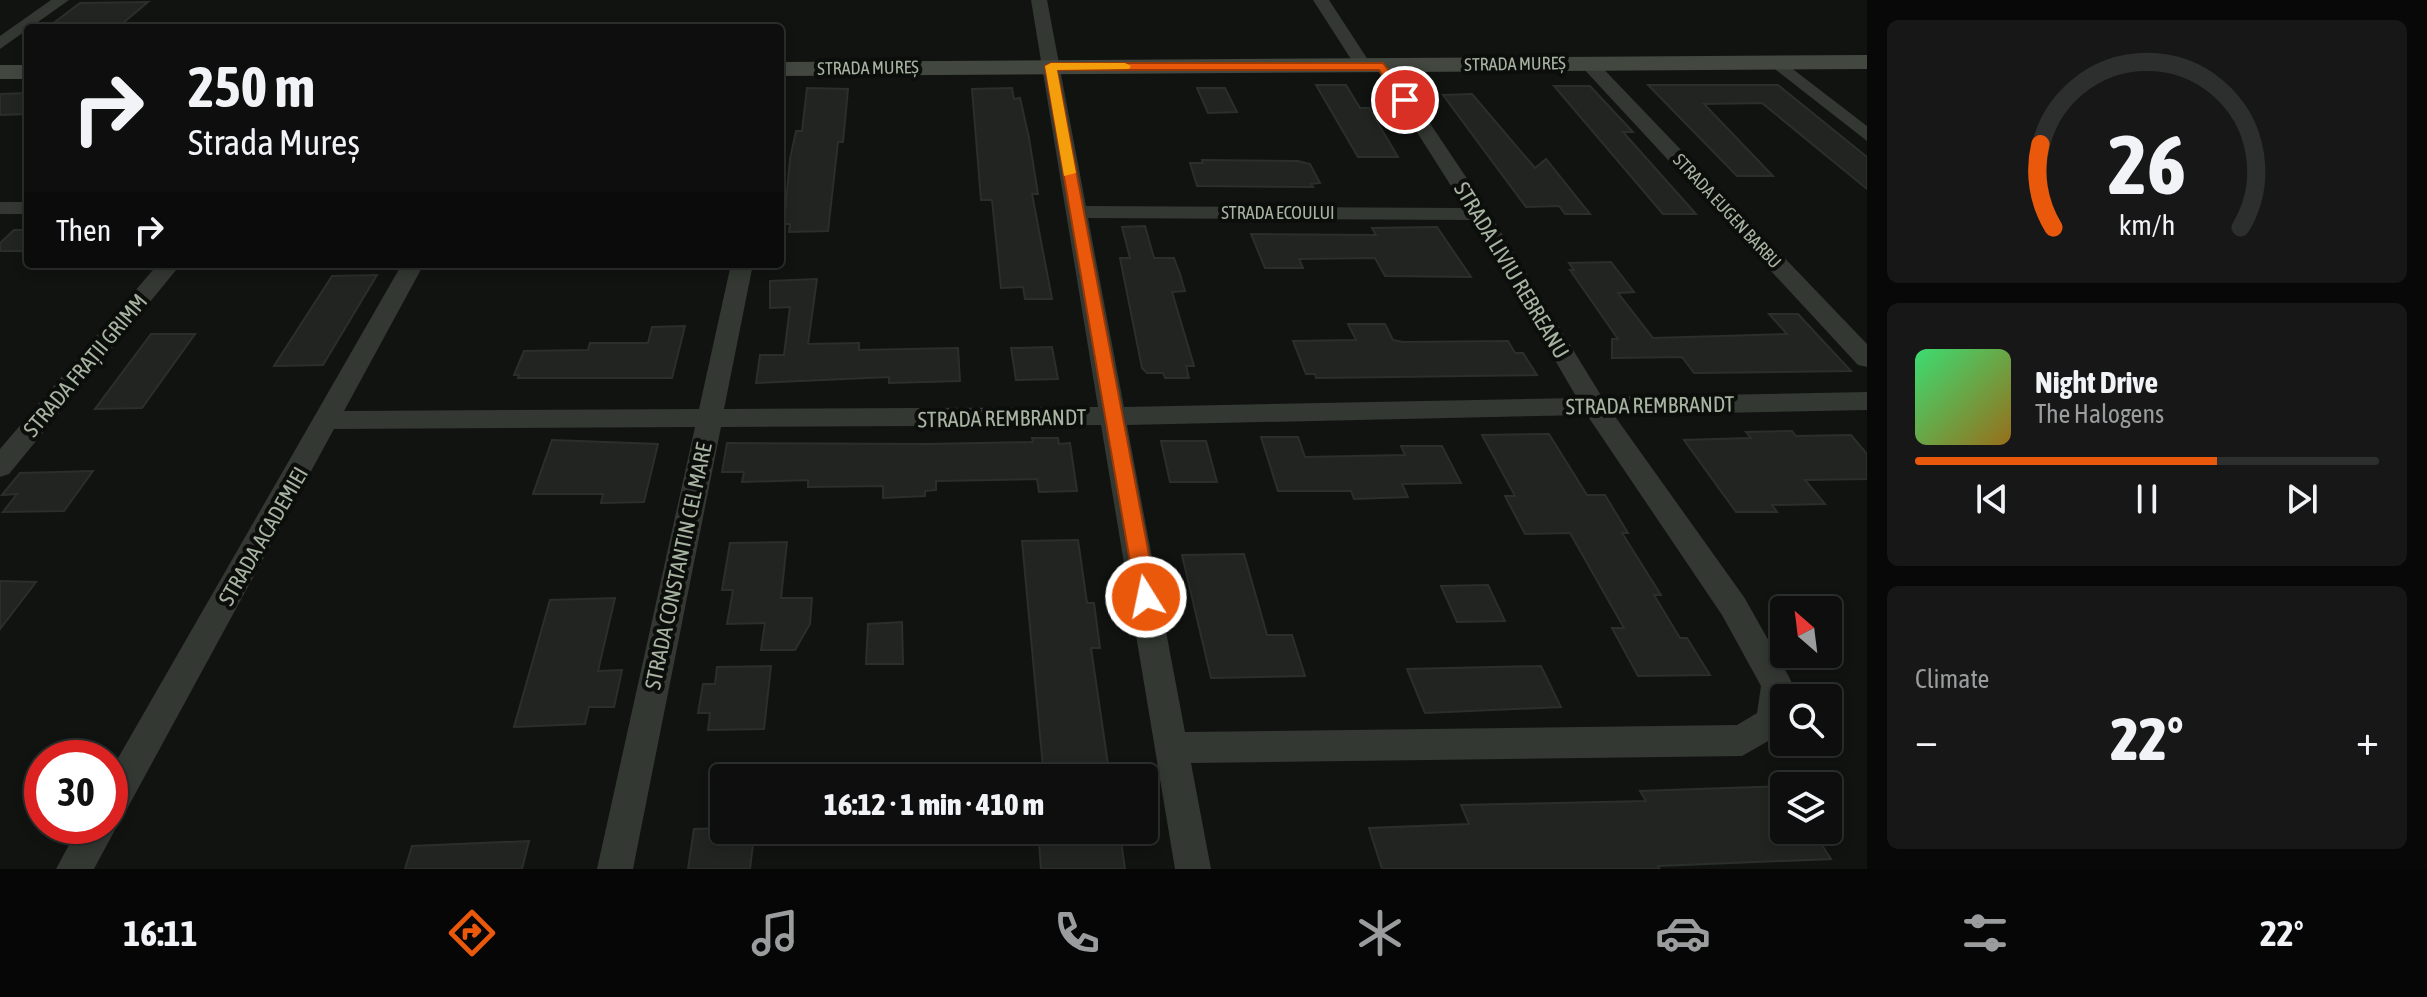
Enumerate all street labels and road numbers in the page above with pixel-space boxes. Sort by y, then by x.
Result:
street label: STRADA MUREȘ [1464,52,1566,75]
street label: STRADA MUREȘ [817,56,919,79]
street label: STRADA EUGEN BARBU [1669,149,1786,272]
street label: STRADA LIVIU REBREANU [1449,177,1575,363]
street label: STRADA ECOULUI [1221,202,1335,223]
street label: STRADA FRAȚII GRIMM [18,288,152,442]
street label: STRADA REMBRANDT [1565,391,1735,419]
street label: STRADA REMBRANDT [917,404,1087,432]
street label: STRADA CONSTANTIN CEL MARE [639,440,717,692]
street label: STRADA ACADEMIEI [213,462,313,610]

